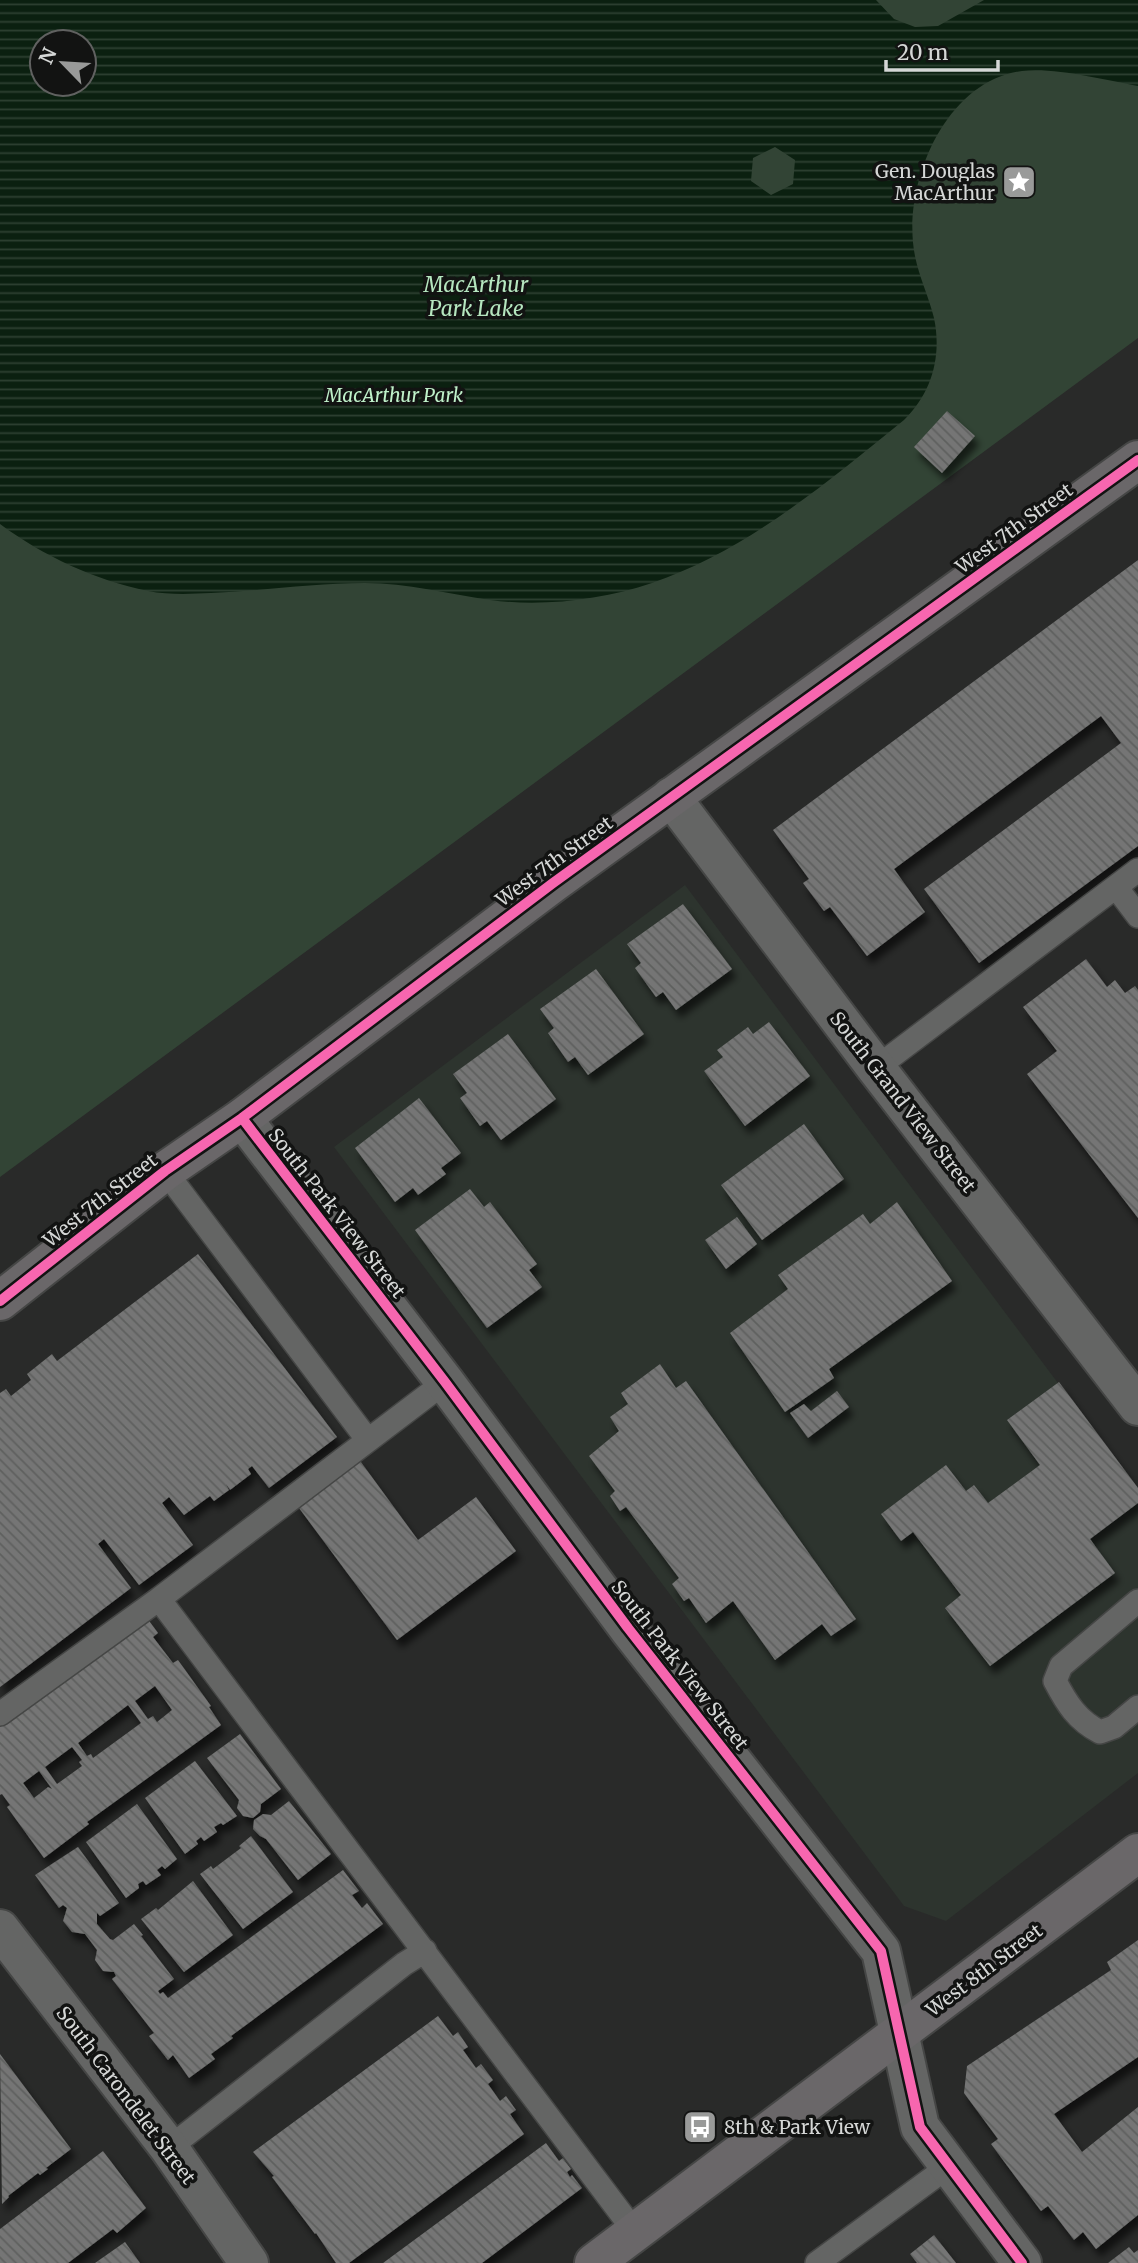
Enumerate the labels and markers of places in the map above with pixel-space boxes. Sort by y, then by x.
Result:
place label: Gen. Douglas MacArthur [875,159,995,205]
place icon: Gen. Douglas MacArthur [1000,163,1038,201]
bus stop icon: 8th & Park View [681,2108,719,2146]
place label: 8th & Park View [724,2115,871,2139]

